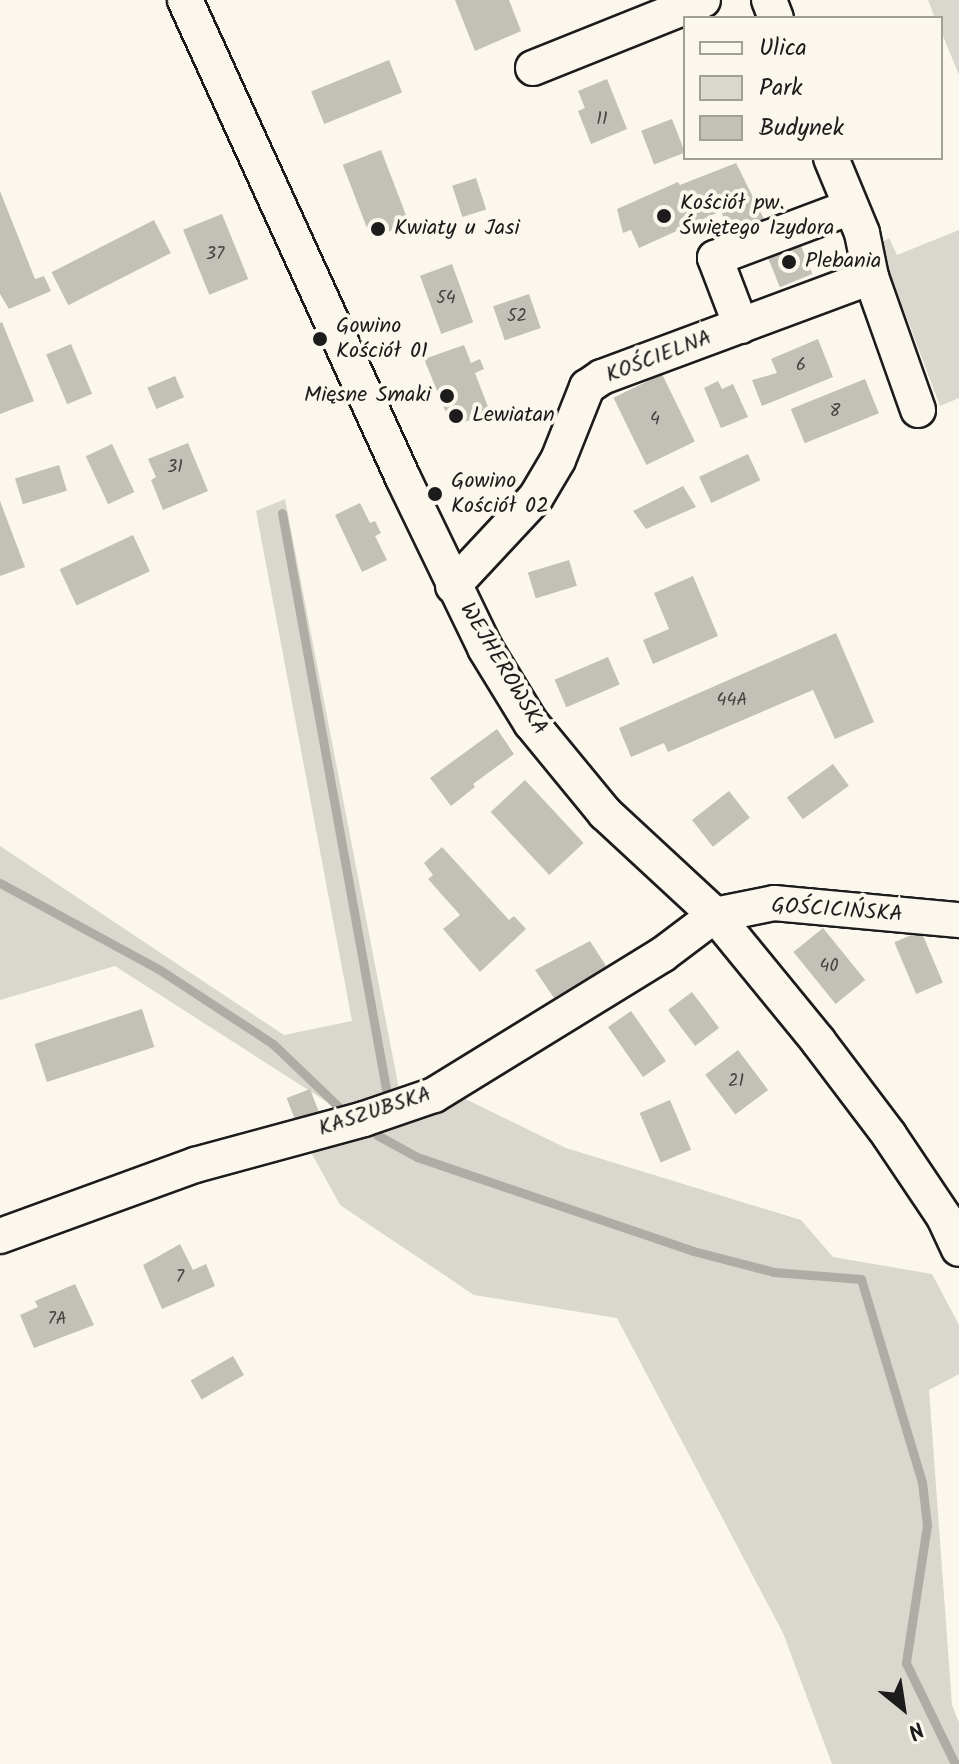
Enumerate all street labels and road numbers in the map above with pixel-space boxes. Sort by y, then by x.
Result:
street label: KOŚCIELNA [602,325,716,389]
street label: WEJHEROWSKA [453,598,553,740]
street label: GOŚCICIŃSKA [771,893,903,929]
street label: KASZUBSKA [315,1081,435,1143]

